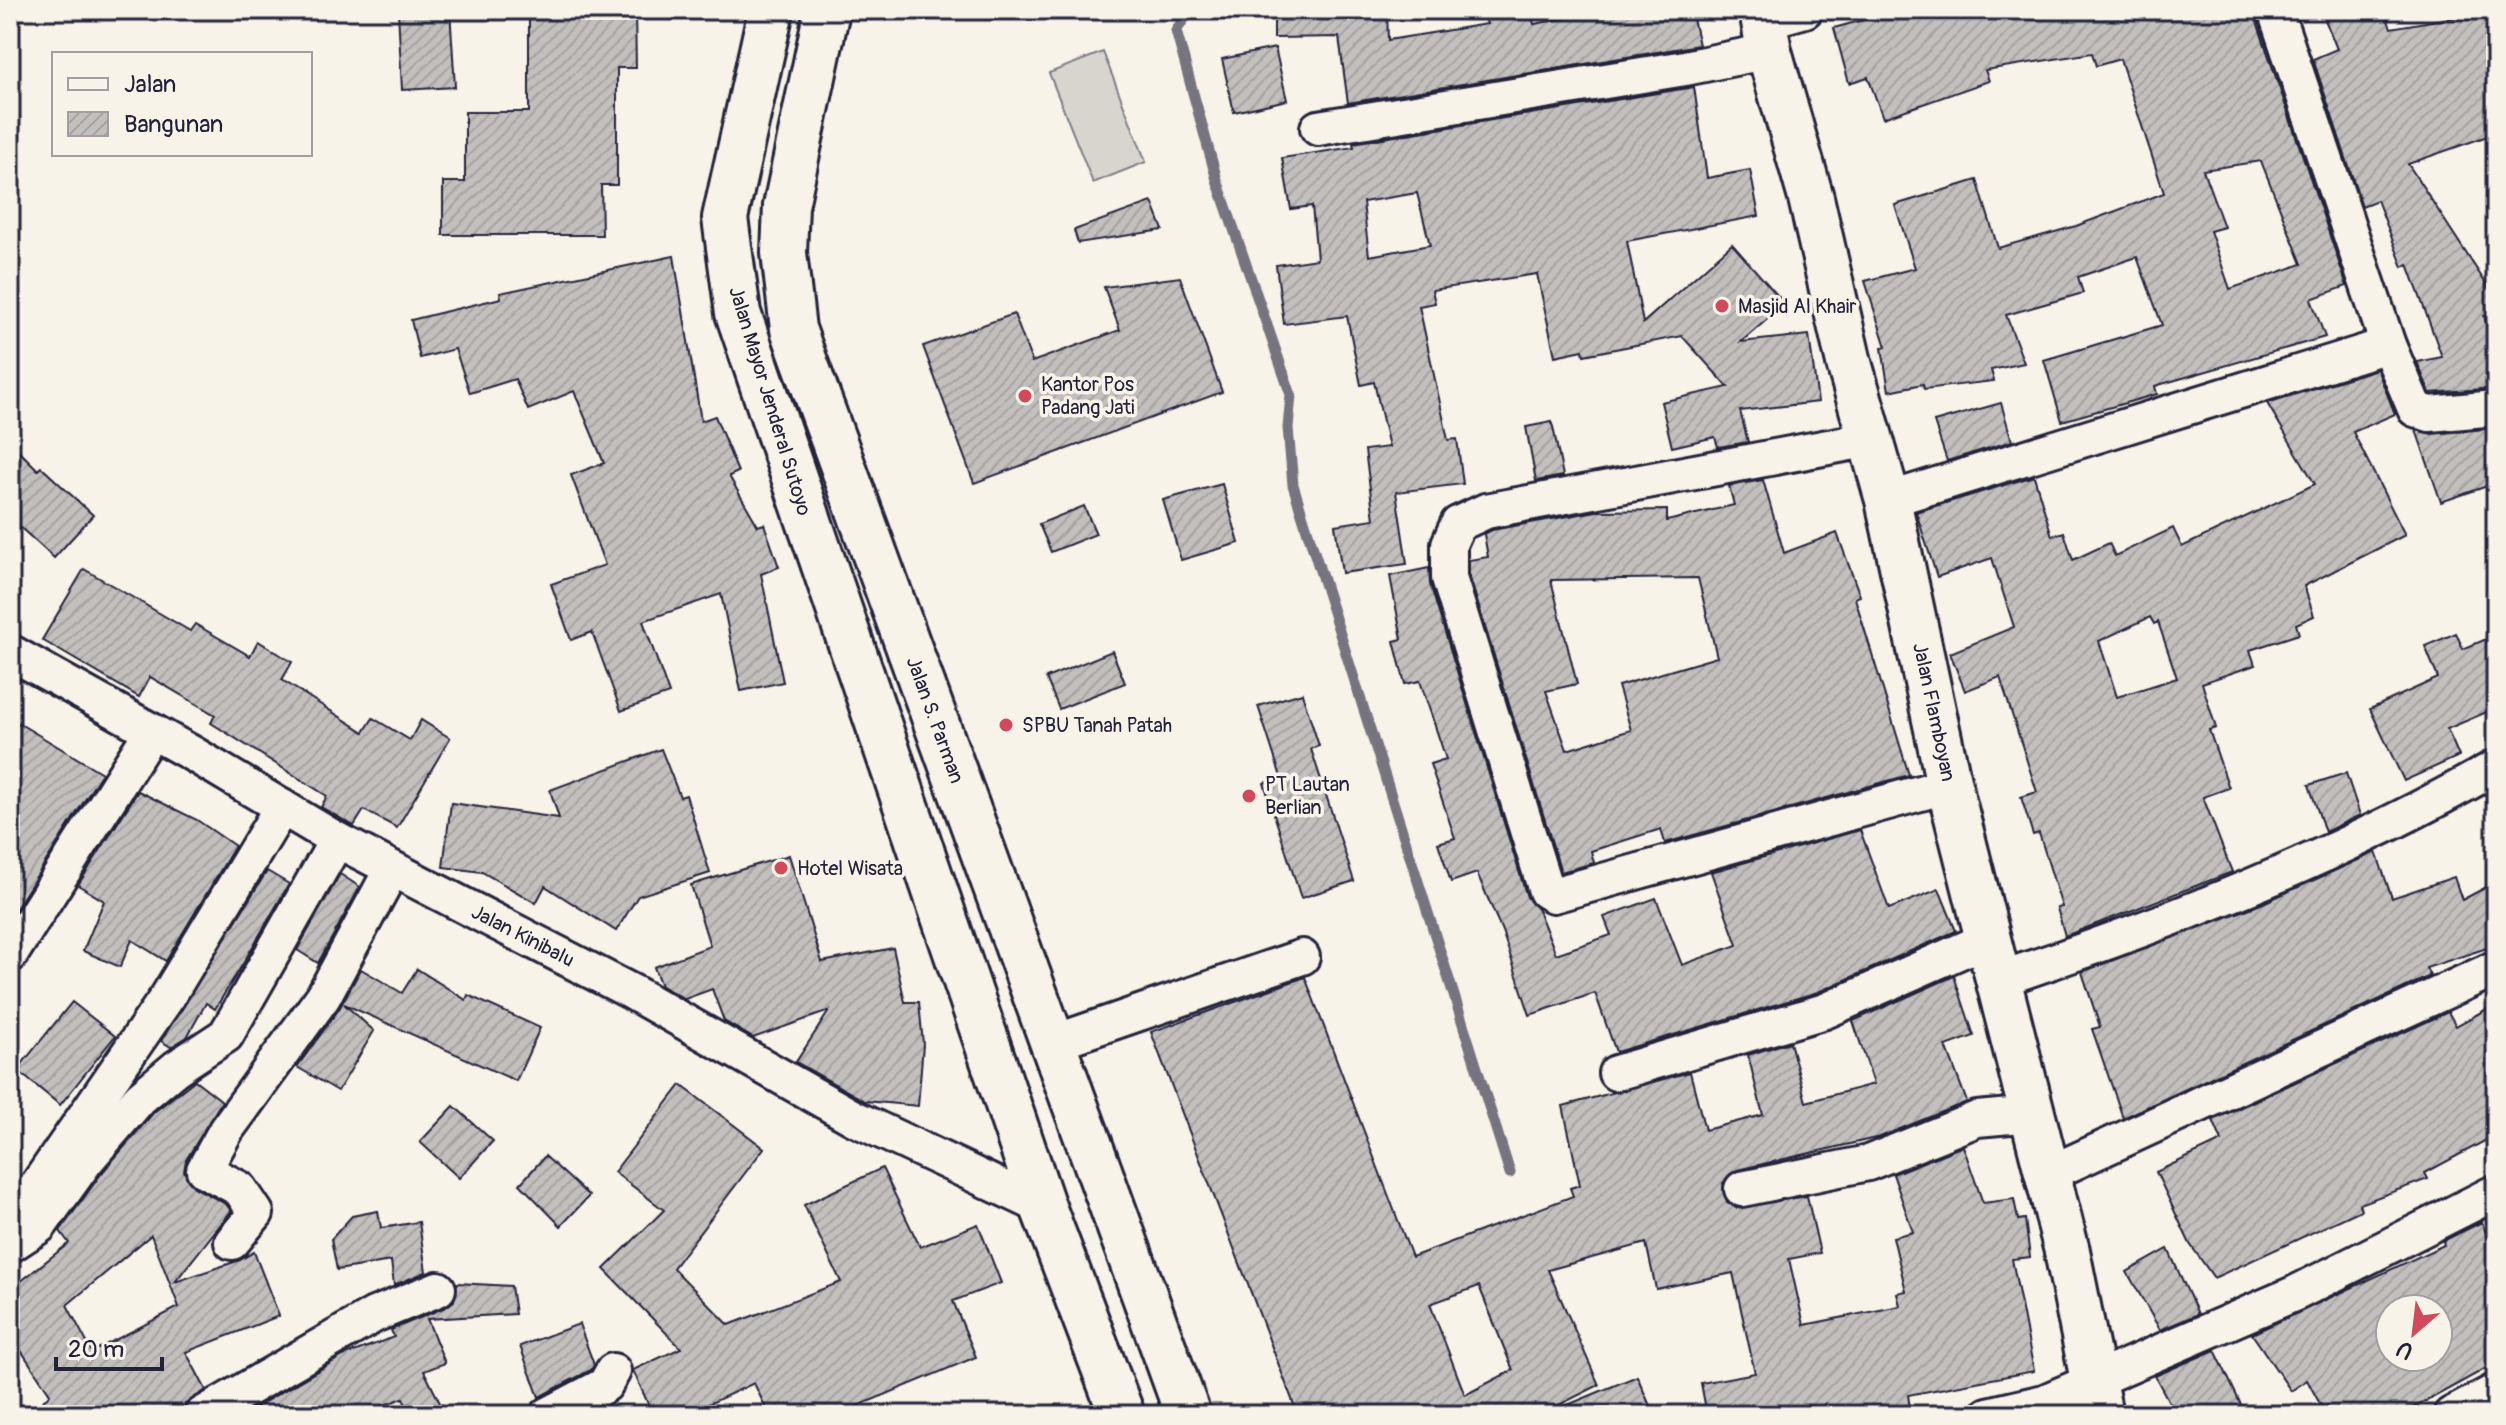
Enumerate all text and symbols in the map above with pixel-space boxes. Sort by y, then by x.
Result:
legend [52,52,312,156]
text: Jalan [124,70,176,99]
text: Bangunan [124,110,223,139]
street label: Jalan Mayor Jenderal Sutoyo [723,284,817,519]
place label: Masjid Al Khair [1738,294,1856,319]
marker: Masjid Al Khair [1713,297,1731,315]
place label: Kantor Pos Padang Jati [1041,372,1135,420]
marker: Kantor Pos Padang Jati [1016,387,1034,405]
street label: Jalan Flamboyan [1907,640,1961,784]
street label: Jalan S. Parman [901,653,969,787]
place label: SPBU Tanah Patah [1022,713,1172,738]
marker: SPBU Tanah Patah [997,716,1015,734]
place label: PT Lautan Berlian [1265,772,1350,820]
marker: PT Lautan Berlian [1240,787,1258,805]
place label: Hotel Wisata [797,856,903,881]
marker: Hotel Wisata [772,859,790,877]
street label: Jalan Kinibalu [467,899,579,973]
north arrow [2374,1293,2454,1373]
scale bar [56,1321,162,1371]
text: U [2392,1334,2418,1366]
text: 20 m [68,1335,124,1364]

